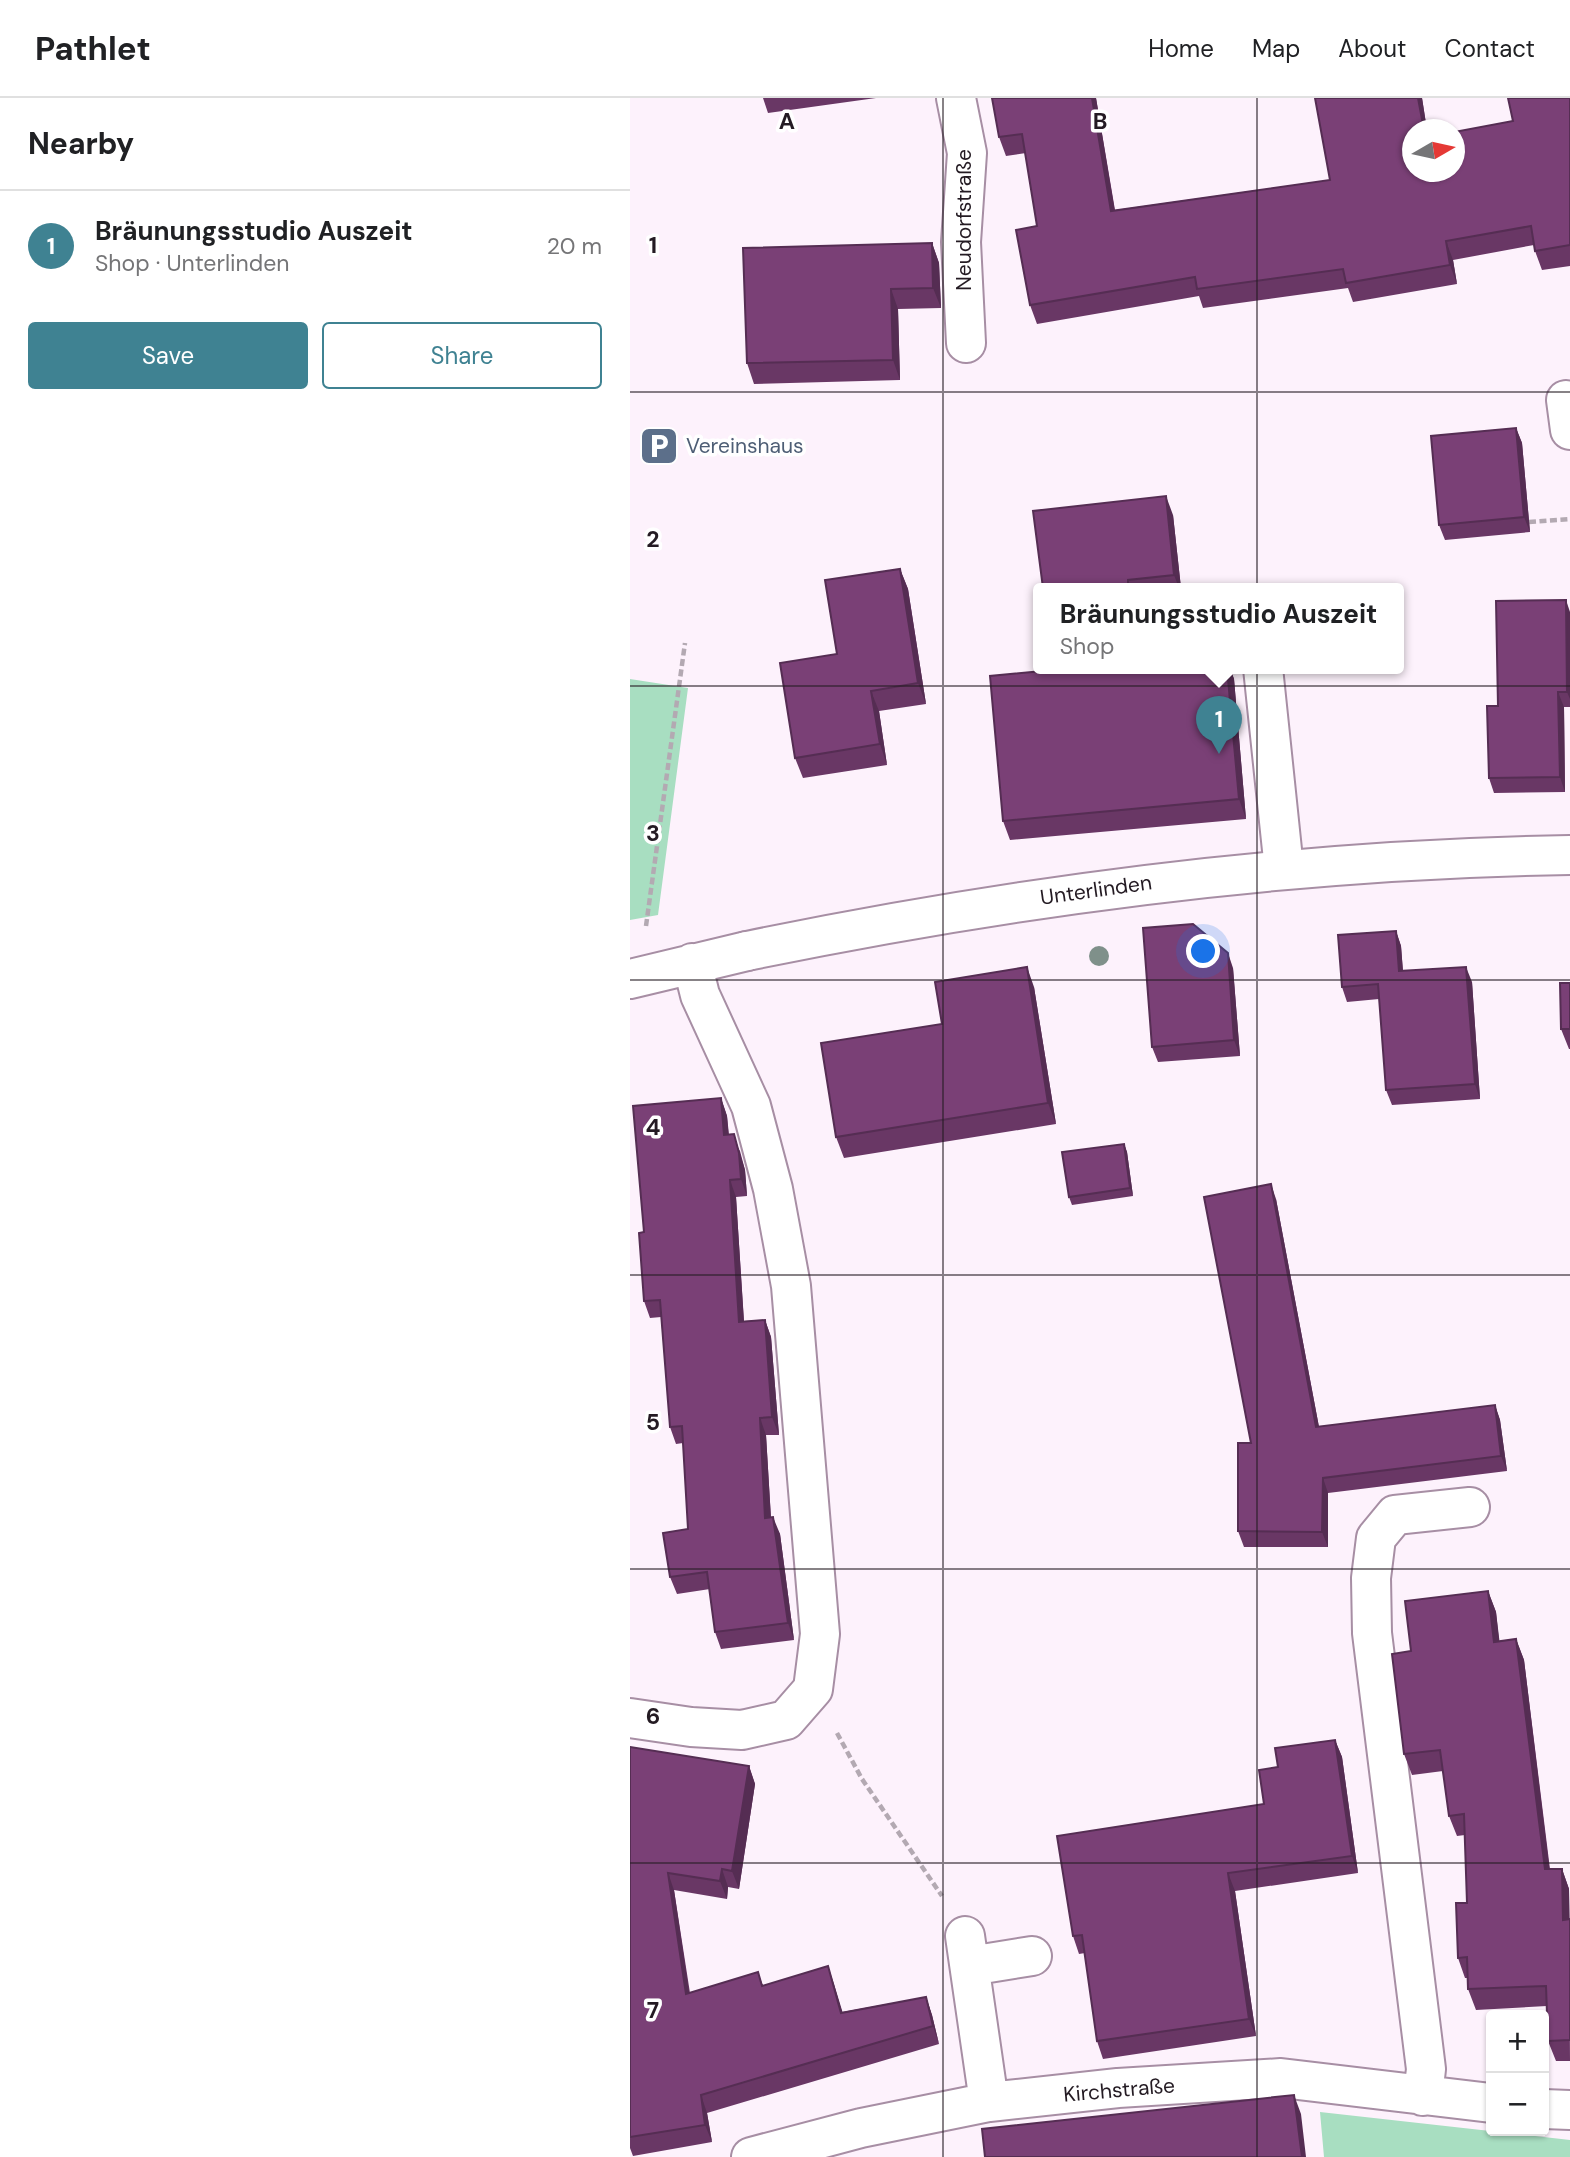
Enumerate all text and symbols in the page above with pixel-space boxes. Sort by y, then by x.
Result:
text: Pathlet [35,27,151,70]
text: Home [1148,33,1214,64]
text: Map [1252,33,1300,64]
text: About [1338,33,1407,64]
text: Contact [1445,33,1535,64]
text: A [779,106,795,136]
text: B [1093,106,1107,136]
north arrow [1402,119,1465,182]
text: Nearby [28,124,134,163]
street label: Neudorfstraße [950,149,978,291]
text: Bräunungsstudio Auszeit [95,214,413,248]
text: 1 [649,230,657,260]
text: 1 [47,231,55,261]
text: 20 m [547,231,602,261]
text: Shop · Unterlinden [95,248,289,278]
button: Save [28,322,308,389]
button: Share [322,322,602,389]
parking icon: Vereinshaus [638,425,680,467]
place label: Vereinshaus [686,432,804,460]
text: 2 [646,524,660,554]
popup [1033,583,1404,674]
text: Bräunungsstudio Auszeit [1060,597,1377,631]
text: Shop [1060,631,1114,661]
pin: 1 [1196,696,1242,754]
text: 3 [646,818,660,848]
street label: Unterlinden [1038,868,1154,912]
your location [1186,934,1220,968]
text: 4 [646,1112,661,1142]
text: 5 [646,1407,660,1437]
text: 6 [646,1701,660,1731]
text: 7 [647,1995,659,2025]
map controls [1486,2010,1549,2136]
button: + [1486,2010,1549,2073]
street label: Kirchstraße [1062,2071,1176,2109]
button: − [1486,2073,1549,2136]

